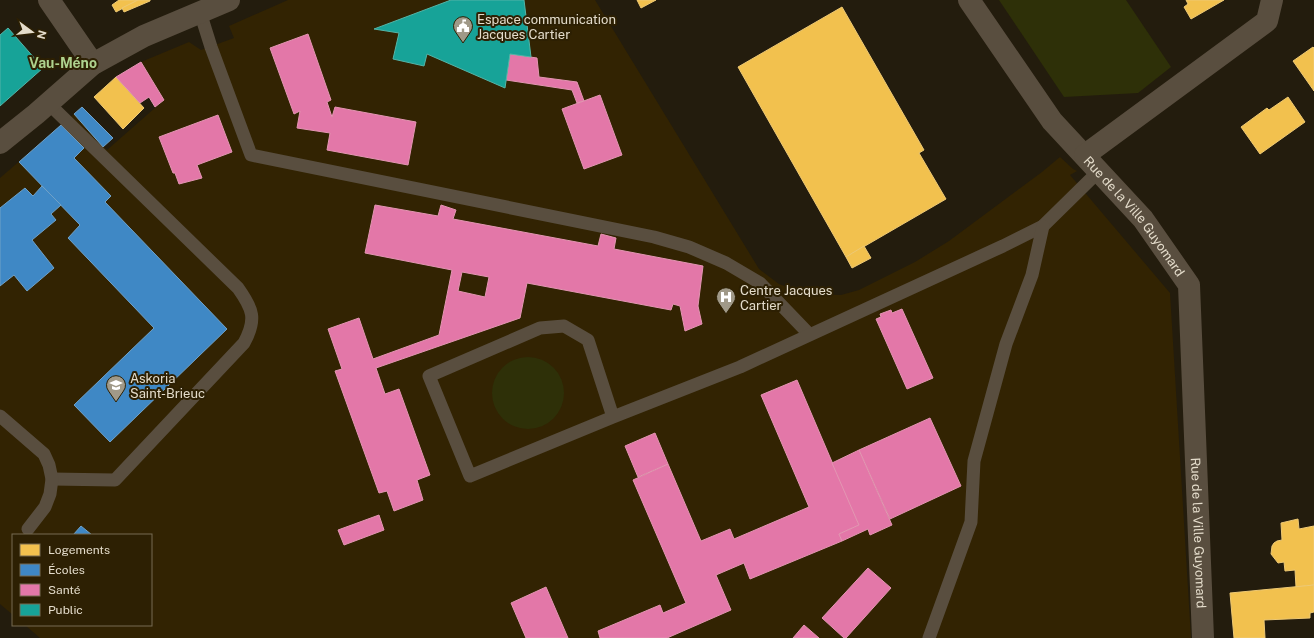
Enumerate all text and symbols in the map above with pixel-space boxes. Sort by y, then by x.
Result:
north arrow [12,12,52,52]
place label: Espace communication Jacques Cartier [477,12,616,42]
public building icon: Espace communication Jacques Cartier [452,15,474,43]
text: N [35,29,49,40]
district label: Vau-Méno [29,55,97,71]
street label: Rue de la Ville Guyomard [1081,153,1188,279]
place label: Centre Jacques Cartier [740,283,832,313]
hospital icon: Centre Jacques Cartier [715,286,737,314]
place label: Askoria Saint-Brieuc [130,371,205,401]
school or university icon: Askoria Saint-Brieuc [105,374,127,402]
street label: Rue de la Ville Guyomard [1188,457,1209,609]
legend [12,534,152,626]
text: Logements [48,543,110,557]
text: Écoles [48,563,85,577]
text: Santé [48,583,81,597]
text: Public [48,603,83,617]

